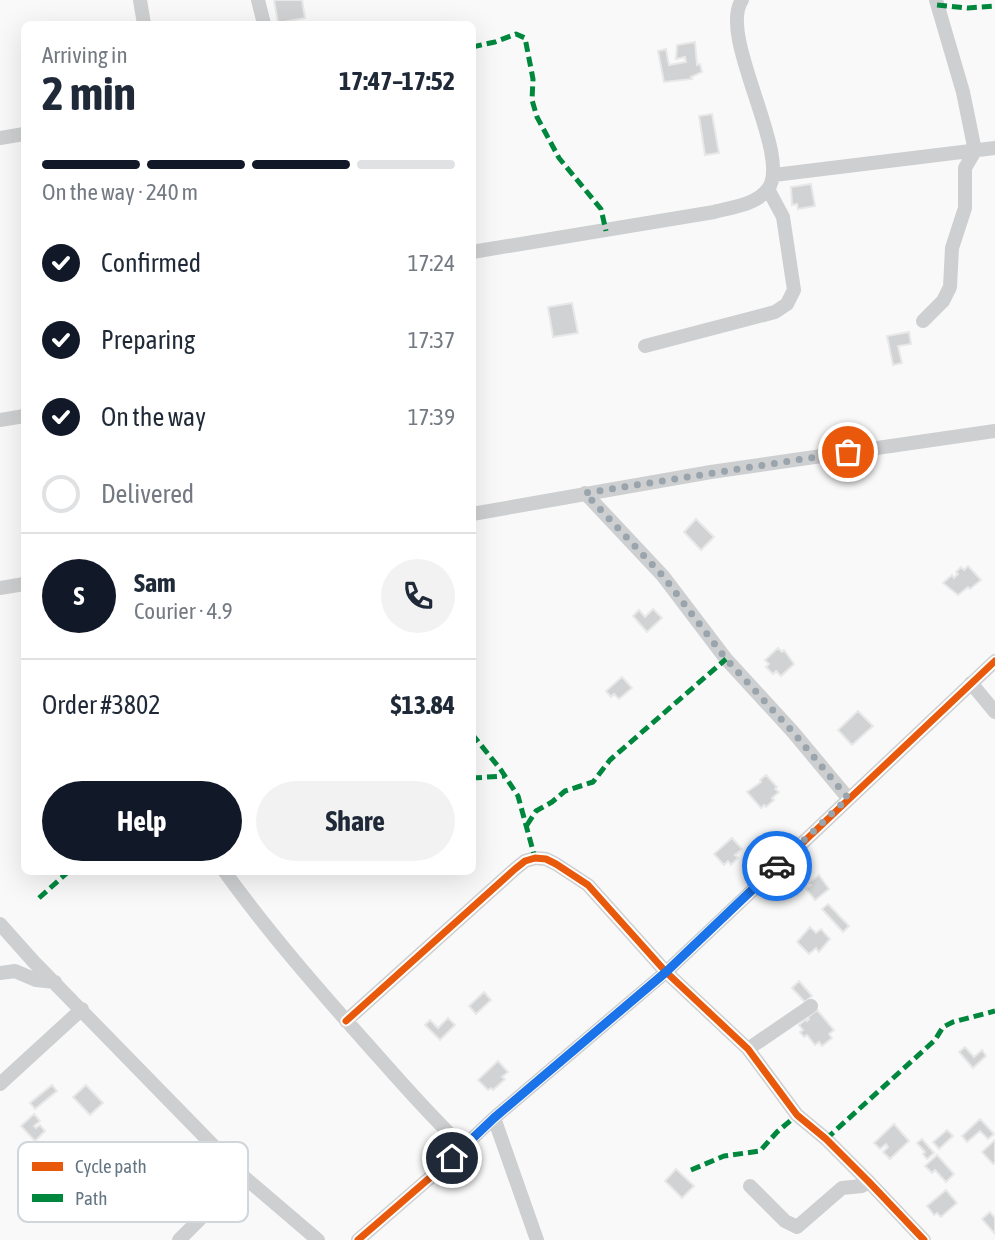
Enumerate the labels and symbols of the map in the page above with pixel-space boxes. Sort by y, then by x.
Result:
pin [818,422,878,482]
courier [742,831,812,901]
pin [422,1128,482,1188]
legend [18,1142,248,1222]
text: Cycle path [75,1155,147,1177]
text: Path [75,1187,107,1209]

